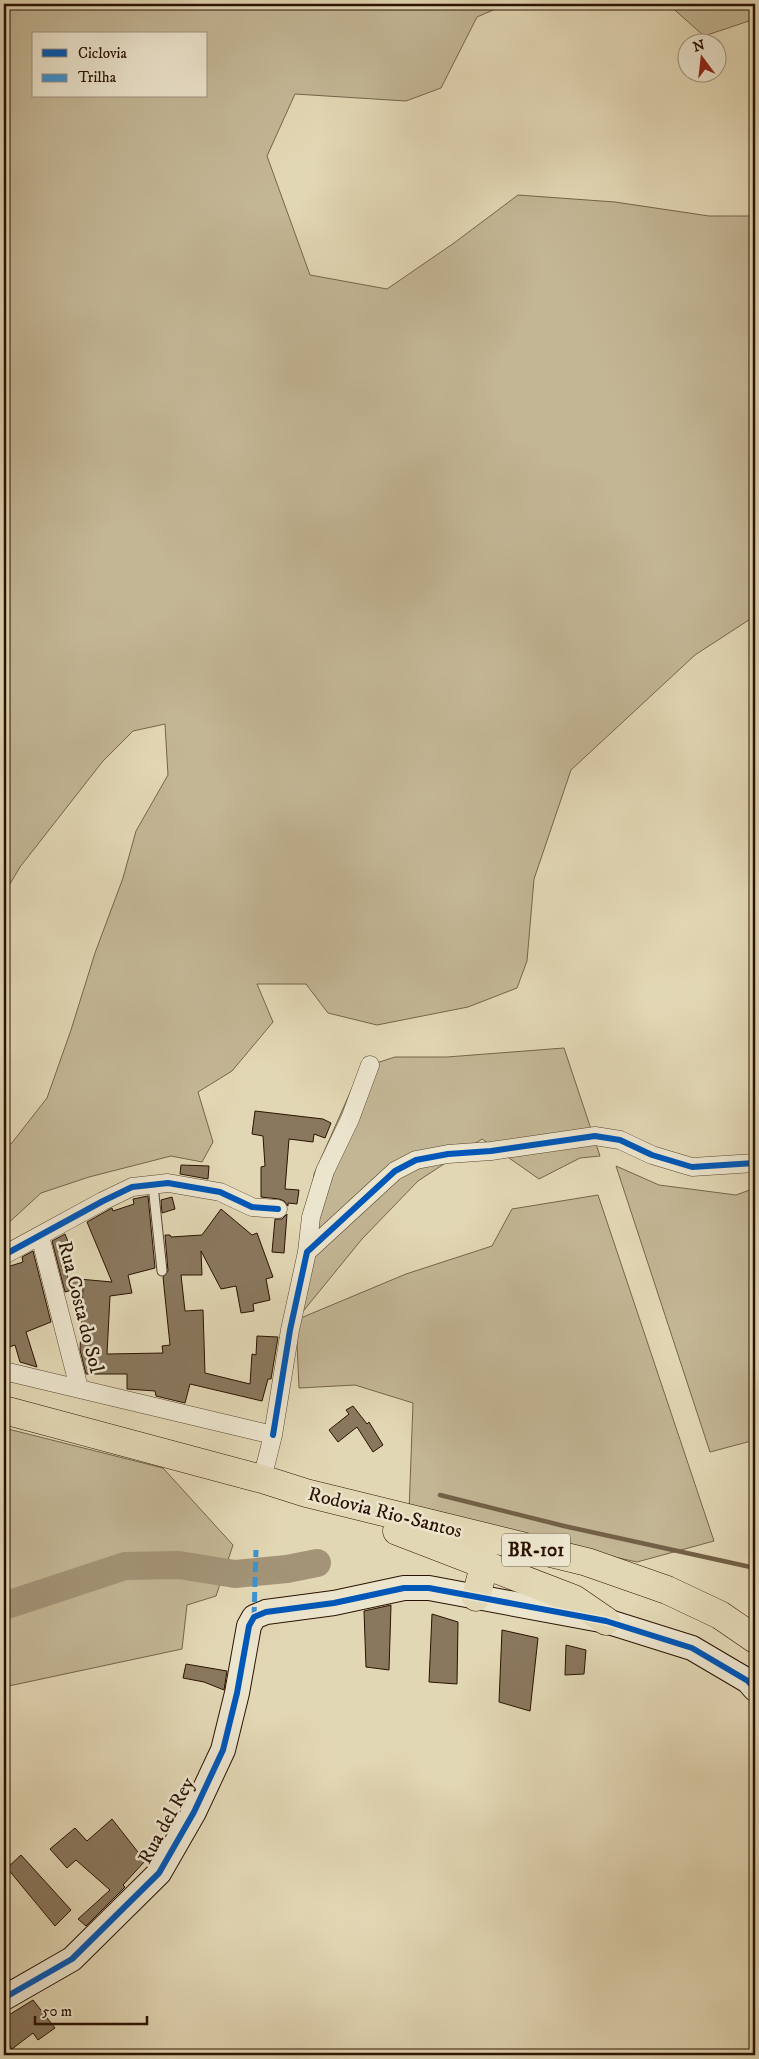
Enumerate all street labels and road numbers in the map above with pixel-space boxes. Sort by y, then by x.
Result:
street label: Rua Costa do Sol [52,1239,108,1375]
street label: Rodovia Rio-Santos [305,1482,465,1544]
road number: BR-101 [502,1534,570,1566]
street label: Rua del Rey [133,1773,201,1869]

